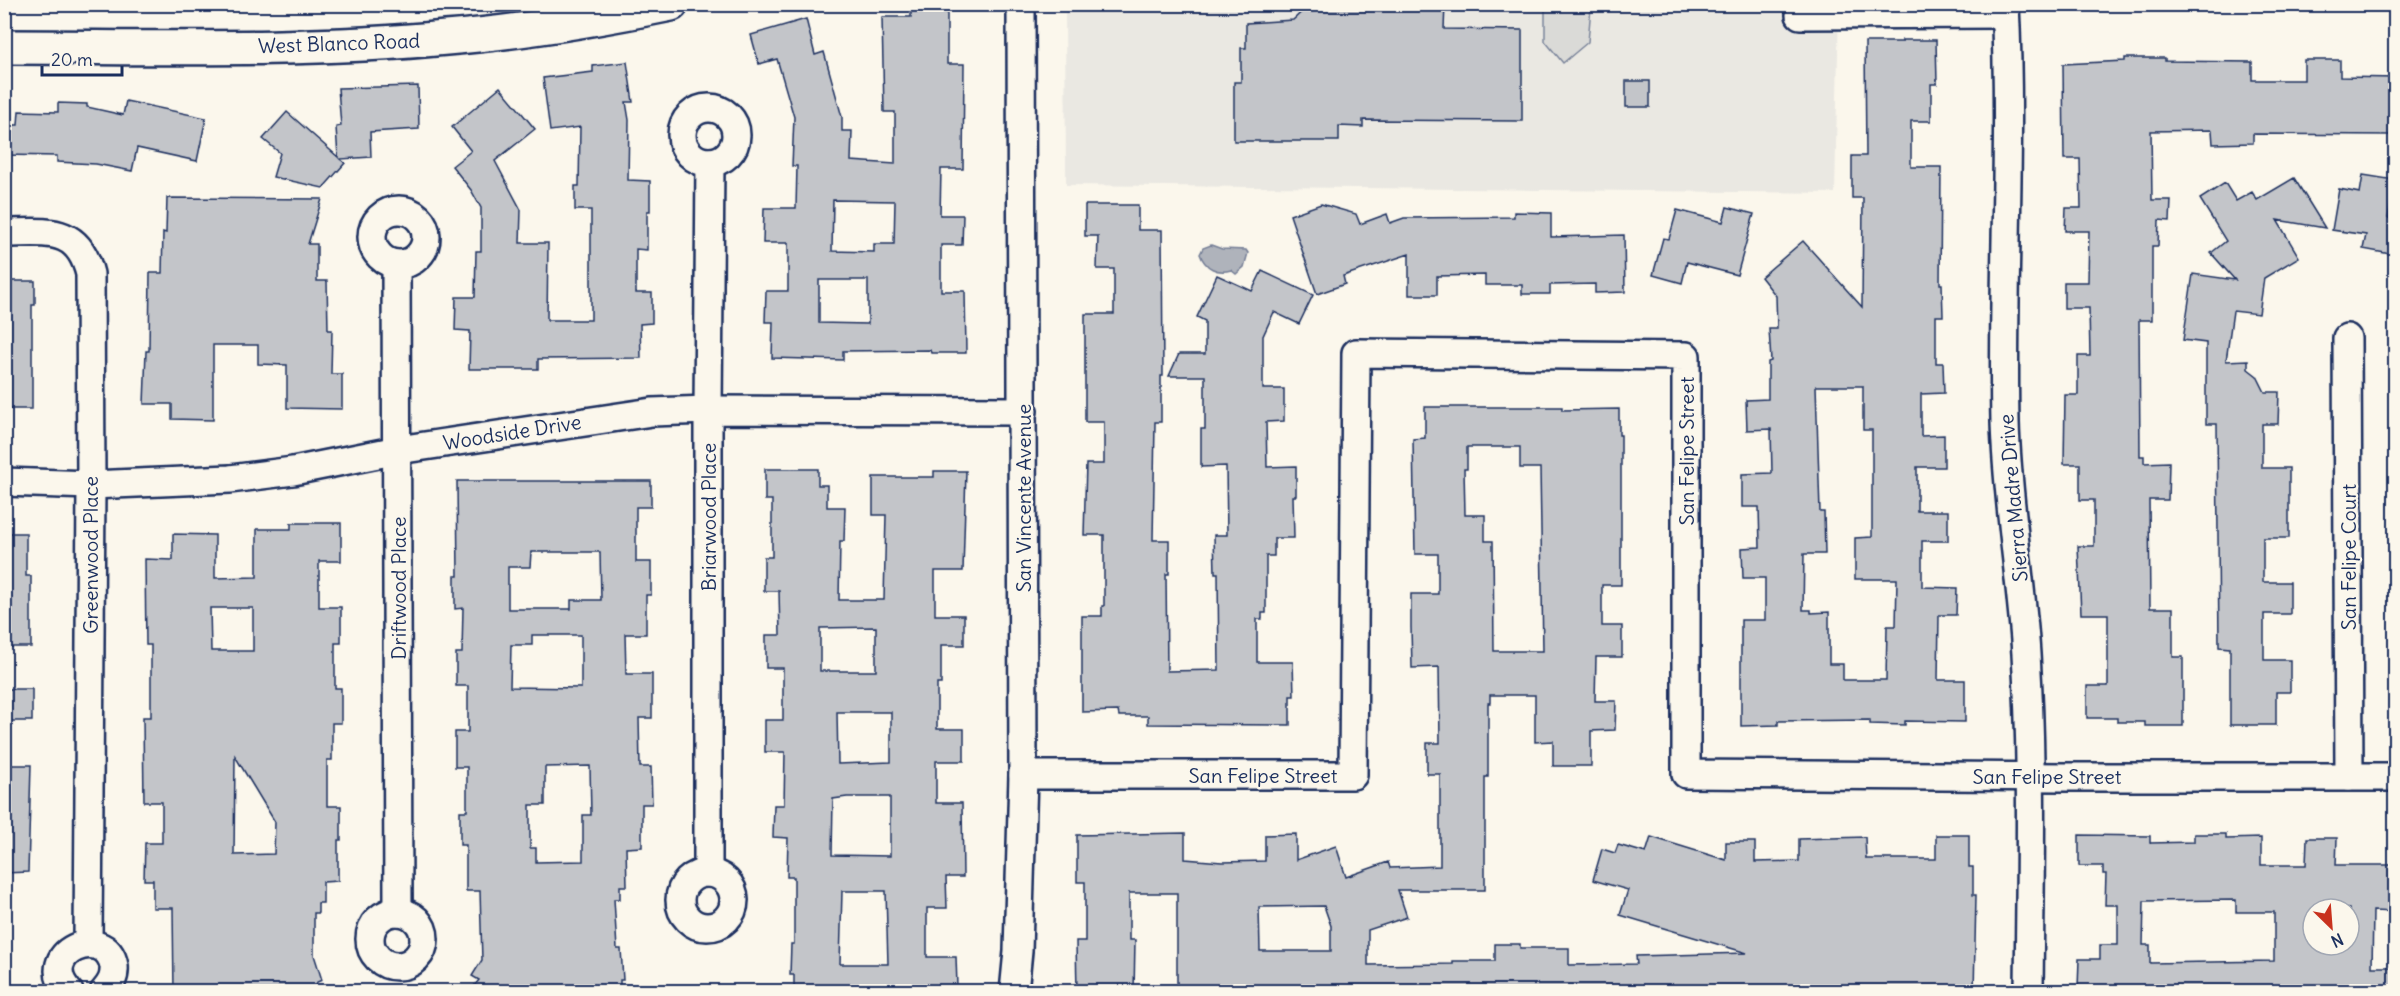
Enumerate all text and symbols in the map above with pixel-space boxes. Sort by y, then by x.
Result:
street label: West Blanco Road [257,28,421,58]
scale bar [42,39,122,77]
text: 20 m [51,48,93,71]
street label: San Felipe Street [1674,376,1699,526]
street label: San Vincente Avenue [1011,404,1036,592]
street label: Woodside Drive [441,409,583,455]
street label: Sierra Madre Drive [1993,413,2033,583]
street label: Briarwood Place [696,443,721,591]
street label: Greenwood Place [78,476,103,634]
street label: San Felipe Court [2336,483,2361,630]
street label: Driftwood Place [386,516,411,660]
street label: San Felipe Street [1188,763,1338,788]
street label: San Felipe Street [1972,764,2122,789]
north arrow [2301,897,2361,957]
text: N [2328,929,2347,952]

